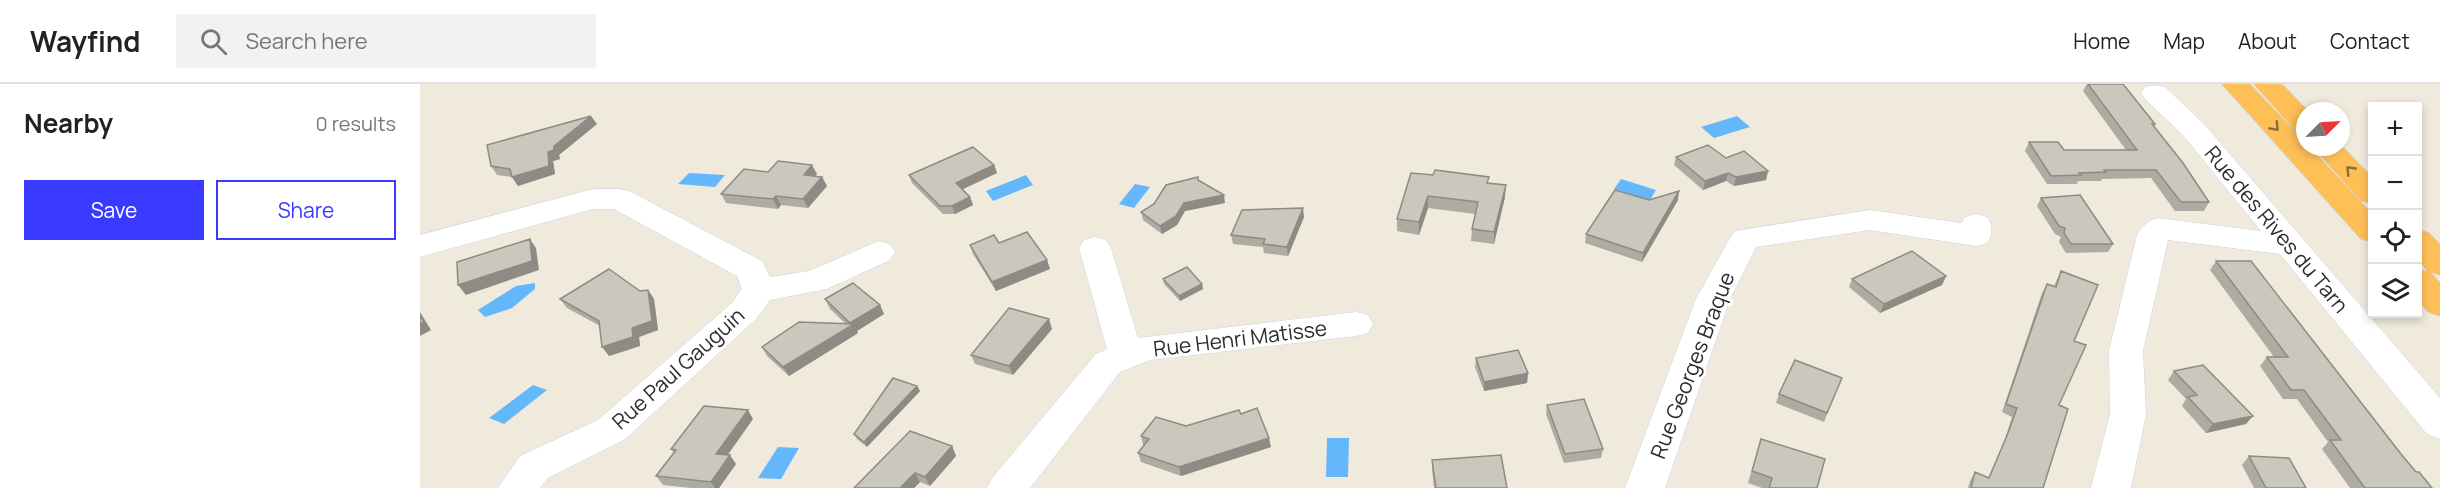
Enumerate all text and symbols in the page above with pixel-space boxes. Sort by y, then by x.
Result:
search box [176,14,596,68]
text: Wayfind [30,22,140,60]
icon: search [197,25,230,58]
text: Search here [245,26,368,56]
text: Home [2073,27,2130,55]
text: Map [2163,27,2205,55]
text: About [2238,27,2297,55]
text: Contact [2330,27,2410,55]
north arrow [2296,102,2350,156]
map controls [2368,102,2422,318]
button: + [2368,102,2422,156]
text: Nearby [24,105,113,141]
text: 0 results [316,110,396,137]
one-way arrow [2268,120,2279,131]
street label: Rue des Rives du Tarn [2199,140,2355,318]
button: − [2368,156,2422,210]
one-way arrow [2346,167,2357,177]
button: Save [24,180,204,240]
button: Share [216,180,396,240]
button: locate [2368,210,2422,264]
button: layers [2368,264,2422,318]
street label: Rue Georges Braque [1644,268,1740,462]
street label: Rue Paul Gauguin [606,301,750,435]
street label: Rue Henri Matisse [1152,313,1328,363]

